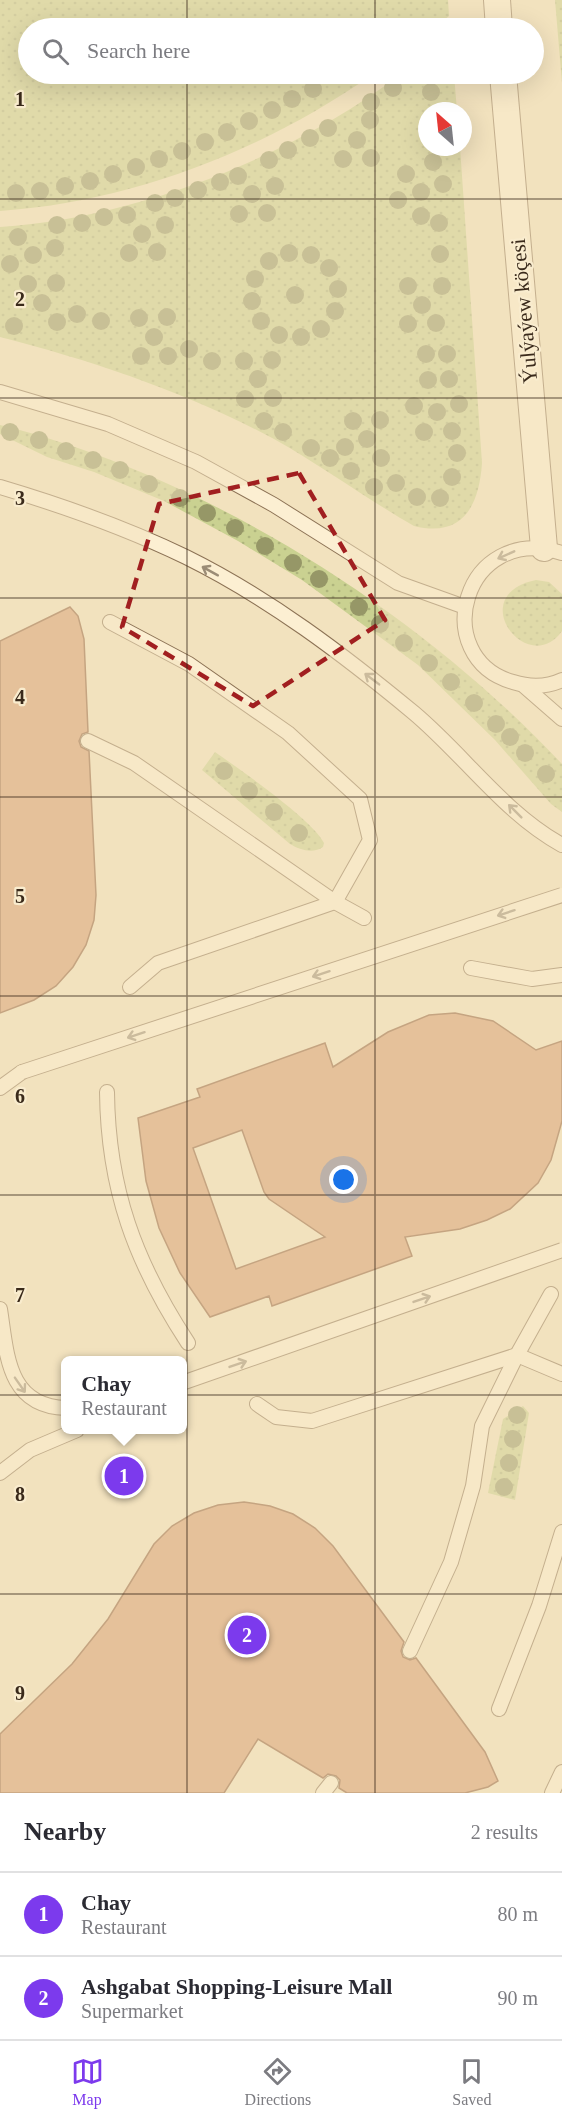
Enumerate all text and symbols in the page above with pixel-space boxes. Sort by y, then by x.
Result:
search box [18,18,544,84]
icon: search [39,35,72,68]
text: Search here [87,38,190,63]
text: 1 [15,88,25,110]
north arrow [418,102,472,156]
street label: Ýulýaýew köçesi [506,237,542,384]
text: 2 [15,288,25,310]
text: 3 [15,487,25,509]
one-way arrow [497,549,515,561]
one-way arrow [202,564,219,576]
one-way arrow [364,673,380,686]
text: 4 [15,686,25,708]
one-way arrow [507,804,522,819]
text: 5 [15,885,25,907]
one-way arrow [497,908,516,919]
one-way arrow [312,969,331,980]
one-way arrow [127,1030,146,1041]
text: 6 [15,1085,25,1107]
your location [329,1165,358,1194]
text: 7 [15,1284,25,1306]
one-way arrow [412,1293,431,1304]
popup [61,1356,187,1434]
one-way arrow [228,1357,247,1368]
text: Chay [81,1371,131,1396]
one-way arrow [14,1376,26,1392]
text: Restaurant [81,1397,167,1419]
pin: 1 [104,1454,144,1498]
text: 8 [15,1483,25,1505]
pin: 2 [228,1612,266,1658]
text: 9 [15,1682,25,1704]
text: Nearby [24,1817,106,1846]
text: 2 results [471,1821,538,1843]
text: Chay [81,1890,131,1915]
text: 1 [39,1903,49,1925]
text: 80 m [497,1903,538,1925]
text: Restaurant [81,1916,167,1938]
text: Ashgabat Shopping-Leisure Mall [81,1974,392,1999]
text: 2 [39,1987,49,2009]
text: 90 m [497,1987,538,2009]
text: Supermarket [81,2000,183,2022]
tab: Map [71,2055,104,2109]
tab: Directions [245,2055,311,2109]
tab: Saved [452,2055,491,2109]

